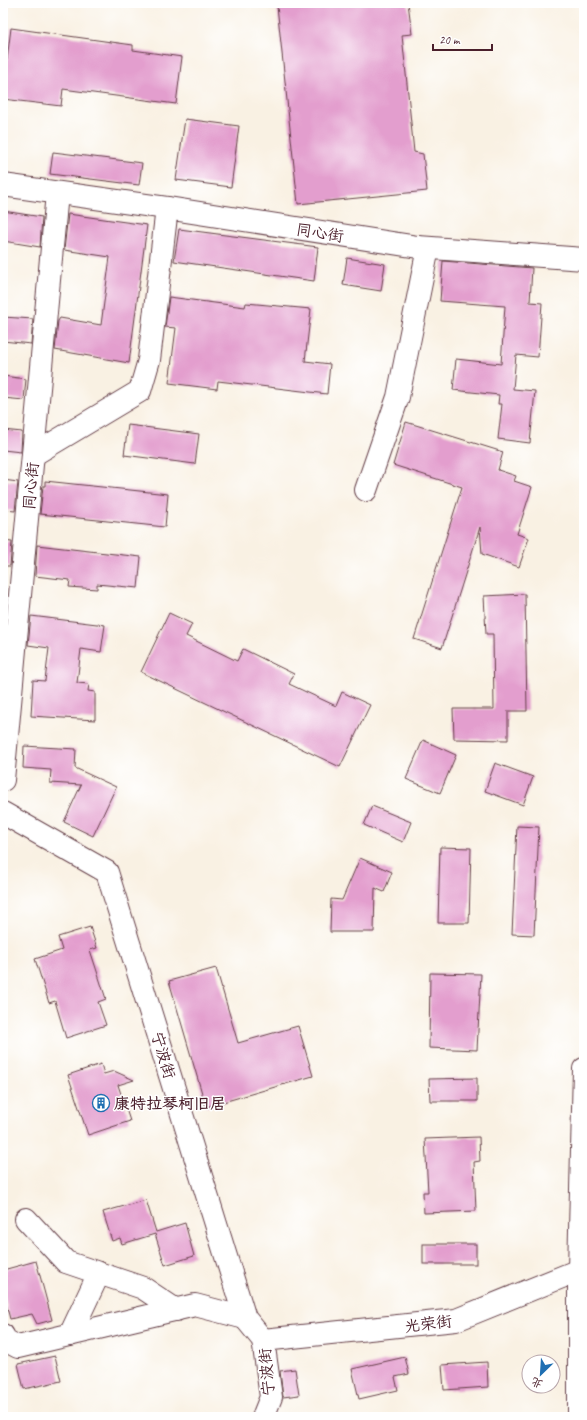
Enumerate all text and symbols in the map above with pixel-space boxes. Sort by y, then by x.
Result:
scale bar [433,26,492,52]
text: 20 m [439,32,461,48]
street label: 同心街 [295,219,345,247]
street label: 同心街 [19,461,43,511]
street label: 宁波街 [146,1029,180,1081]
building icon: 康特拉琴柯旧居 [91,1093,111,1113]
place label: 康特拉琴柯旧居 [114,1094,226,1114]
street label: 光荣街 [403,1311,453,1337]
street label: 宁波街 [255,1347,279,1397]
north arrow [521,1354,561,1394]
text: 北 [529,1374,545,1392]

